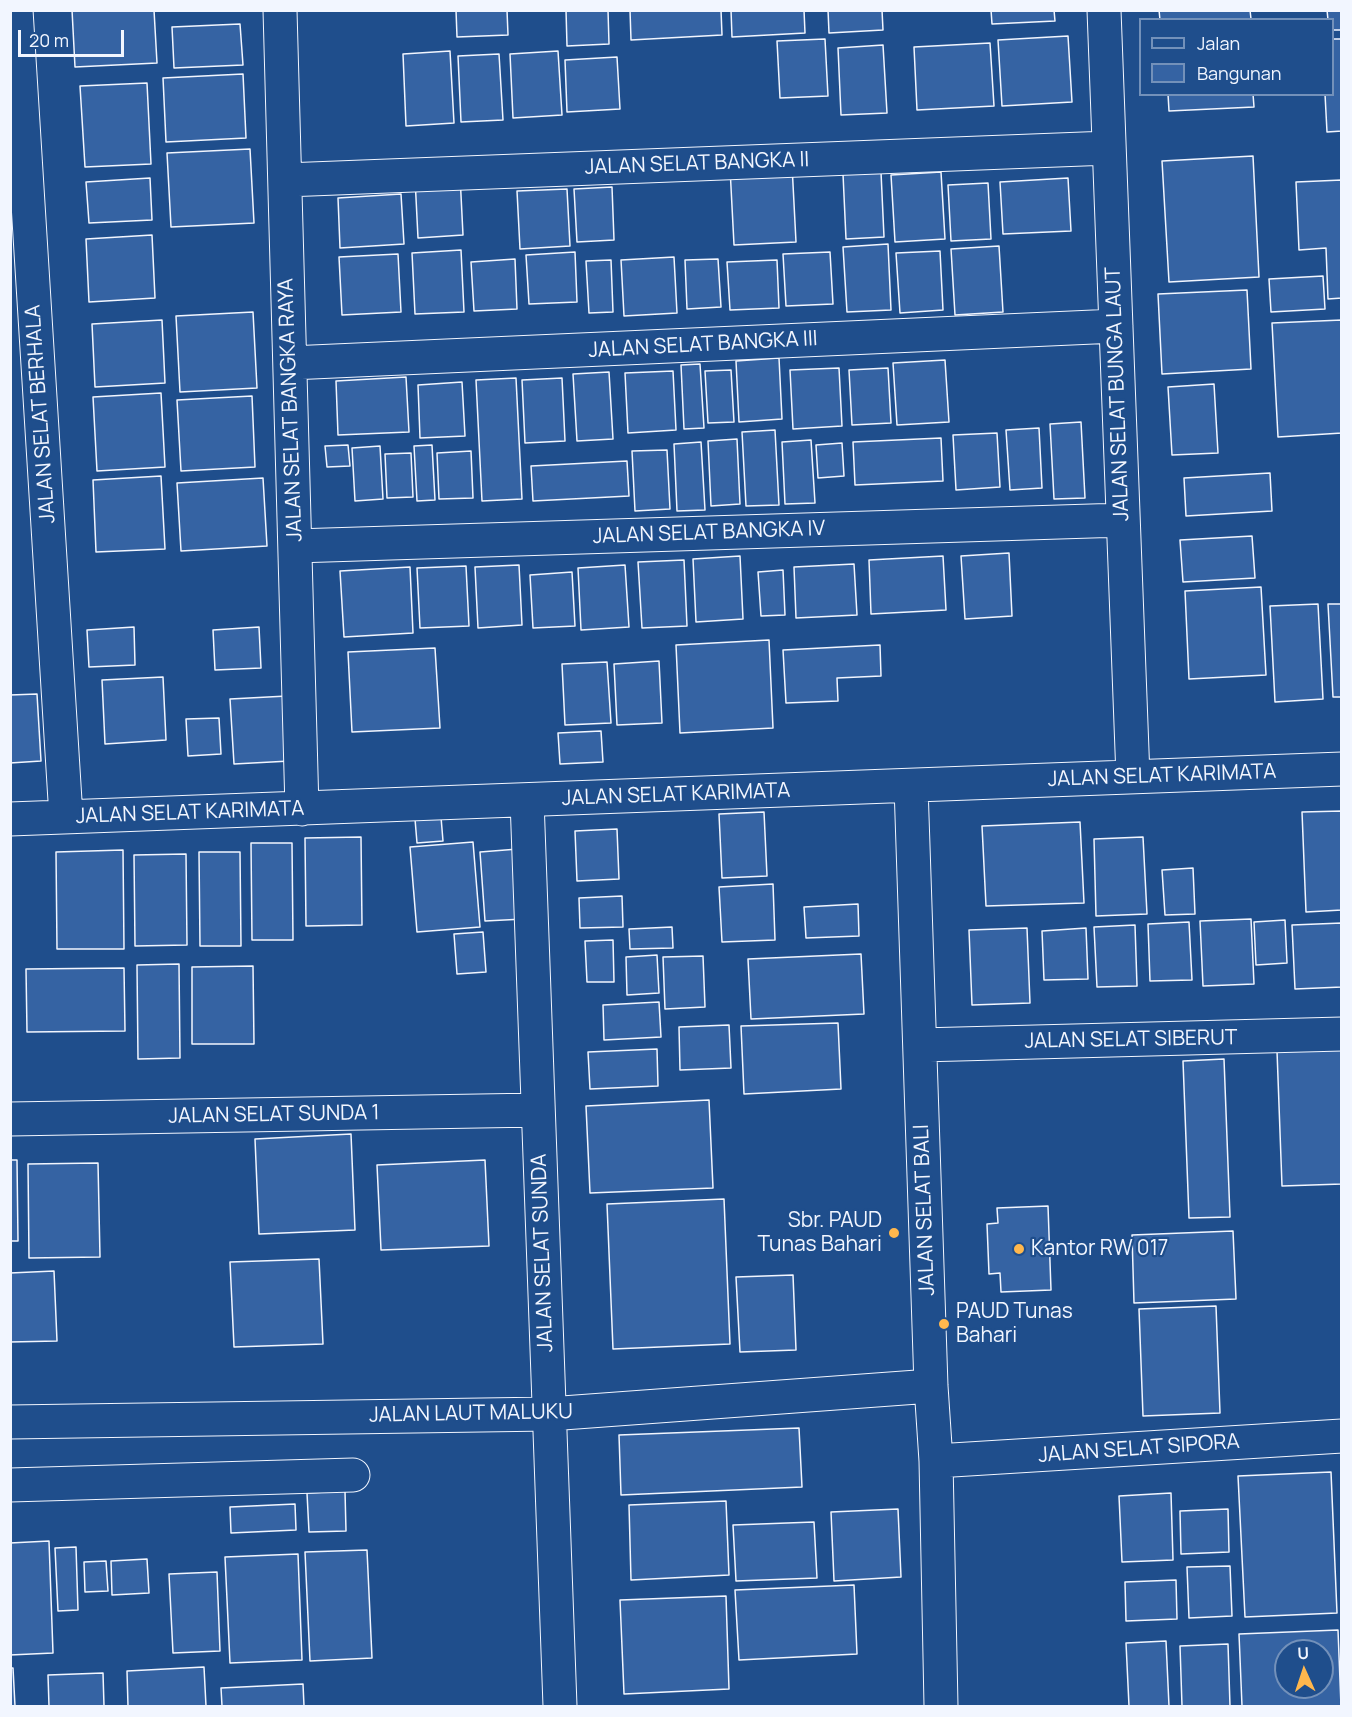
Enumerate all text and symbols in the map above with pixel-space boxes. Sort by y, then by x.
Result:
scale bar [21,18,128,56]
legend [1139,18,1334,96]
text: 20 m [29,28,69,52]
text: Jalan [1197,31,1240,55]
text: Bangunan [1197,61,1281,85]
street label: JALAN SELAT BANGKA II [584,147,810,181]
street label: JALAN SELAT BUNGA LAUT [1101,266,1135,522]
street label: JALAN SELAT BANGKA RAYA [274,278,308,542]
street label: JALAN SELAT BERHALA [21,304,61,524]
street label: JALAN SELAT BANGKA III [588,326,818,364]
street label: JALAN SELAT BANGKA IV [592,516,826,550]
street label: JALAN SELAT KARIMATA [1047,759,1277,793]
street label: JALAN SELAT KARIMATA [561,778,791,812]
street label: JALAN SELAT KARIMATA [75,796,305,830]
street label: JALAN SELAT SIBERUT [1024,1026,1238,1054]
street label: JALAN SELAT SUNDA 1 [168,1101,380,1129]
street label: JALAN SELAT BALI [909,1124,941,1296]
street label: JALAN SELAT SUNDA [527,1153,559,1353]
place label: Sbr. PAUD Tunas Bahari [758,1208,882,1258]
marker: Sbr. PAUD Tunas Bahari [887,1226,901,1240]
place label: Kantor RW 017 [1031,1236,1168,1262]
marker: Kantor RW 017 [1012,1242,1026,1256]
place label: PAUD Tunas Bahari [956,1299,1073,1349]
marker: PAUD Tunas Bahari [937,1317,951,1331]
street label: JALAN LAUT MALUKU [369,1400,573,1428]
street label: JALAN SELAT SIPORA [1037,1429,1241,1469]
north arrow [1274,1639,1334,1699]
text: U [1297,1642,1309,1664]

